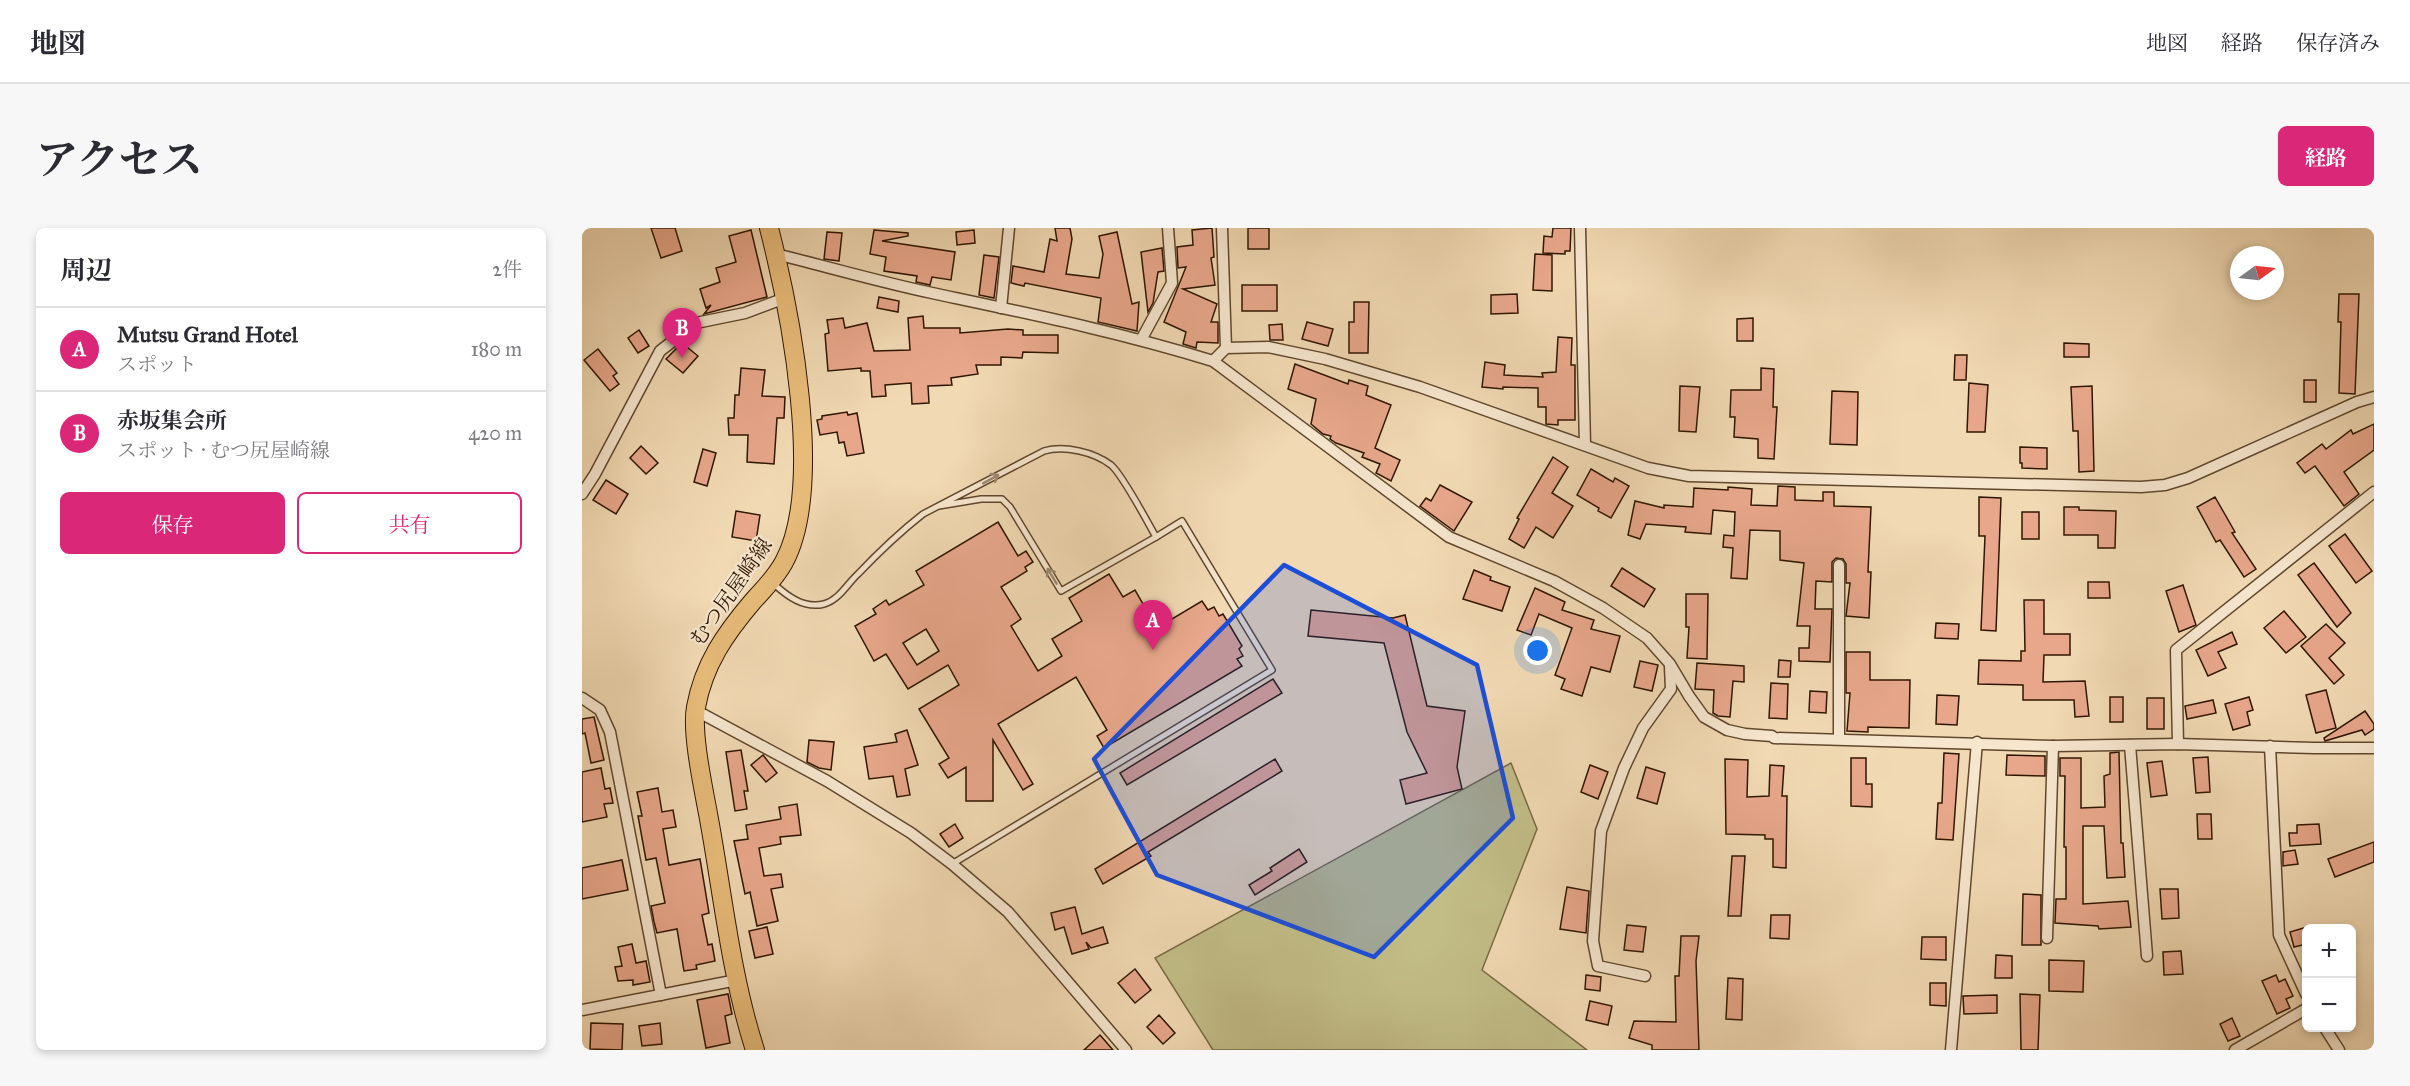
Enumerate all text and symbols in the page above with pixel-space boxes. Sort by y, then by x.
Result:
text: 地図 [30,26,86,61]
text: 地図 [2146,30,2188,56]
text: 経路 [2221,30,2263,56]
text: 保存済み [2296,30,2380,56]
button: 経路 [2278,126,2374,186]
text: アクセス [36,134,203,186]
north arrow [2230,246,2284,300]
text: 周辺 [60,254,112,286]
text: 2件 [492,257,522,281]
pin: B [662,308,702,358]
text: Mutsu Grand Hotel [117,321,298,348]
text: A [73,337,86,361]
text: 180 m [471,337,522,361]
text: スポット [117,352,197,376]
text: 赤坂集会所 [117,407,227,434]
text: B [73,421,86,445]
text: 420 m [468,421,522,445]
text: スポット · むつ尻屋崎線 [117,438,330,462]
one-way arrow [982,473,999,485]
button: 保存 [60,492,285,554]
button: 共有 [297,492,522,554]
street label: むつ尻屋崎線 [684,533,778,651]
one-way arrow [1045,568,1057,585]
pin: A [1134,600,1172,650]
your location [1523,636,1552,665]
map controls [2302,924,2356,1032]
button: + [2302,924,2356,978]
button: − [2302,978,2356,1032]

